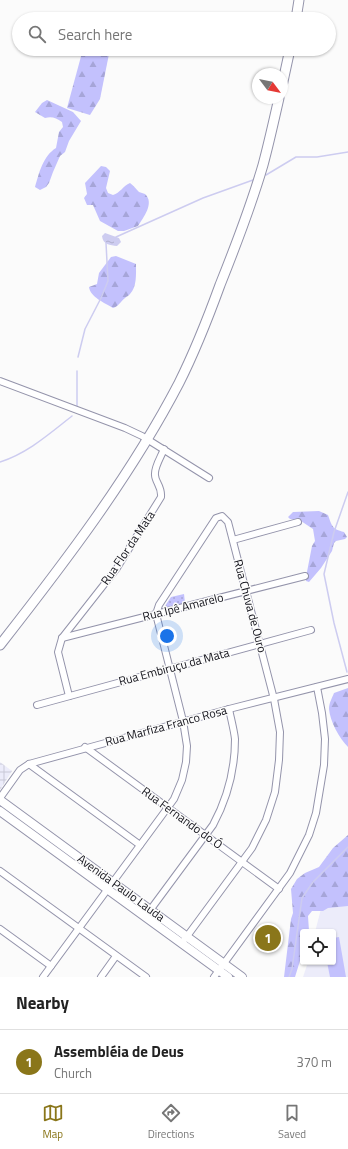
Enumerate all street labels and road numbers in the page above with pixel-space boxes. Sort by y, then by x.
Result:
street label: Rua Flor da Mata [96,507,159,589]
street label: Rua Chuva de Ouro [229,557,272,655]
street label: Rua Ipê Amarelo [140,587,225,626]
street label: Rua Embiruçu da Mata [116,643,231,690]
street label: Rua Marfiza Franco Rosa [103,700,229,751]
street label: Rua Fernando do Ó [138,782,227,854]
street label: Avenida Paulo Lauda [73,849,169,926]

